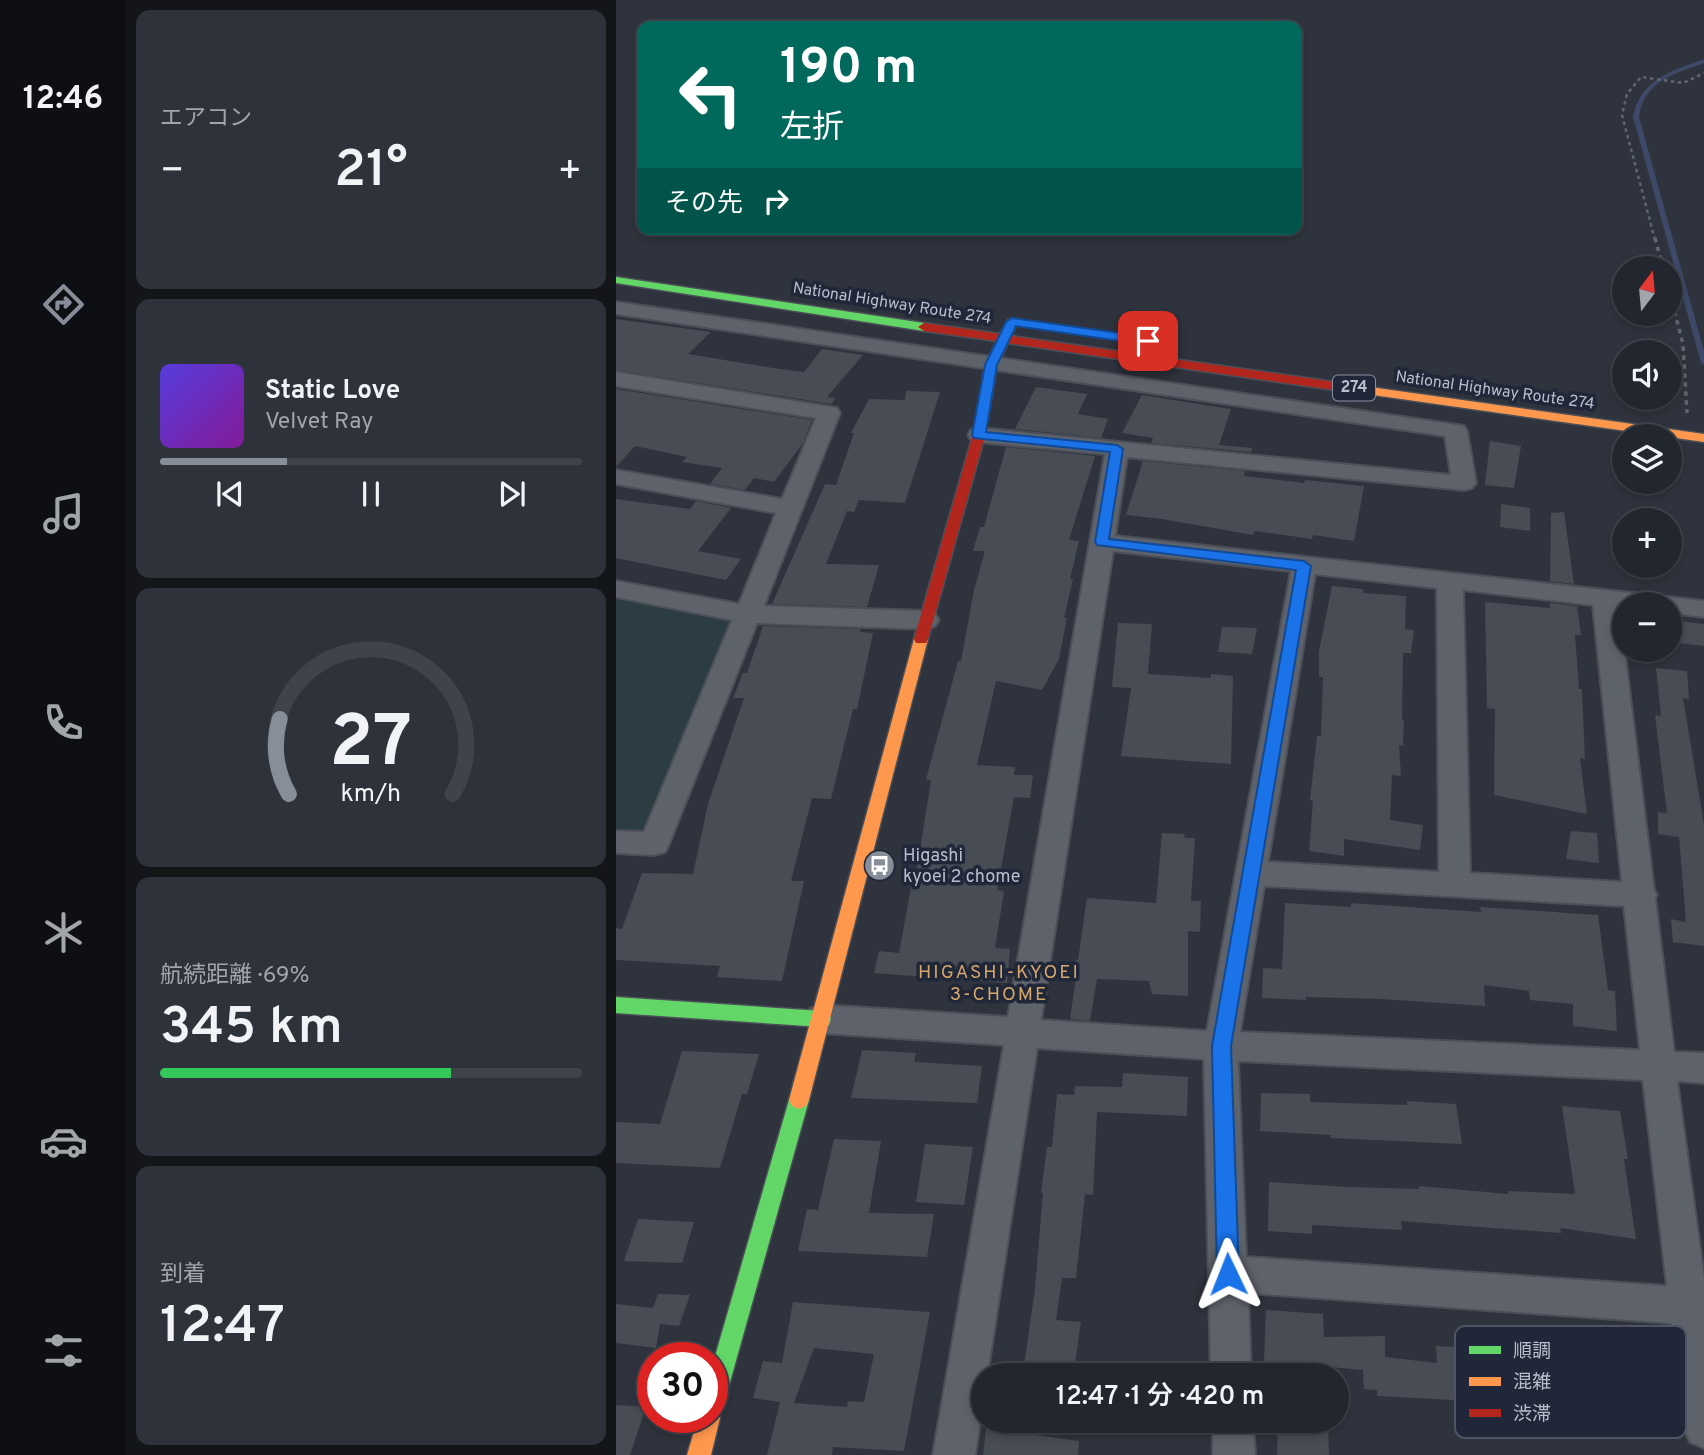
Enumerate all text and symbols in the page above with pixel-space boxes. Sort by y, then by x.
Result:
text: 190 m [780,39,917,101]
icon: left [665,49,756,140]
text: 12:46 [23,80,103,120]
text: エアコン [160,105,252,134]
text: 左折 [780,109,844,149]
text: 21° [334,139,408,205]
text: − [160,148,185,197]
text: + [557,148,582,197]
icon: right [757,182,795,220]
text: その先 [665,188,743,221]
north arrow [1612,256,1682,326]
map controls [1612,256,1682,662]
street label: National Highway Route 274 [791,278,993,330]
icon: directions [39,280,88,329]
pin [1118,311,1178,371]
icon: arrive [1129,322,1167,360]
button: sound [1612,340,1682,410]
street label: National Highway Route 274 [1394,367,1596,415]
text: Static Love [265,375,400,408]
road number: 274 [1333,376,1375,400]
text: Velvet Ray [265,408,373,437]
button: layers [1612,424,1682,494]
icon: previous [211,475,249,513]
icon: pause [352,475,390,513]
icon: next [493,475,531,513]
icon: music [39,489,88,538]
button: + [1612,508,1682,578]
button: − [1612,592,1682,662]
icon: phone [39,698,88,747]
text: 27 [330,700,412,792]
text: km/h [341,778,401,810]
place label: Higashi kyoei 2 chome [903,845,1020,889]
bus stop icon: Higashi kyoei 2 chome [863,849,897,883]
icon: climate [39,908,88,957]
district label: HIGASHI-KYOEI 3-CHOME [918,961,1080,1007]
text: 航続距離 · 69% [160,962,309,991]
text: 345 km [160,996,343,1062]
icon: car [39,1117,88,1166]
position arrow [1191,1237,1265,1311]
text: 到着 [160,1261,206,1290]
text: 12:47 [160,1295,285,1361]
icon: filters [39,1326,88,1375]
legend [1455,1326,1686,1438]
text: 順調 [1513,1340,1551,1364]
speed limit sign: 30 [637,1342,728,1433]
text: 混雑 [1513,1371,1551,1395]
text: 12:47 · 1 分 · 420 m [1056,1381,1264,1414]
text: 渋滞 [1513,1403,1551,1427]

